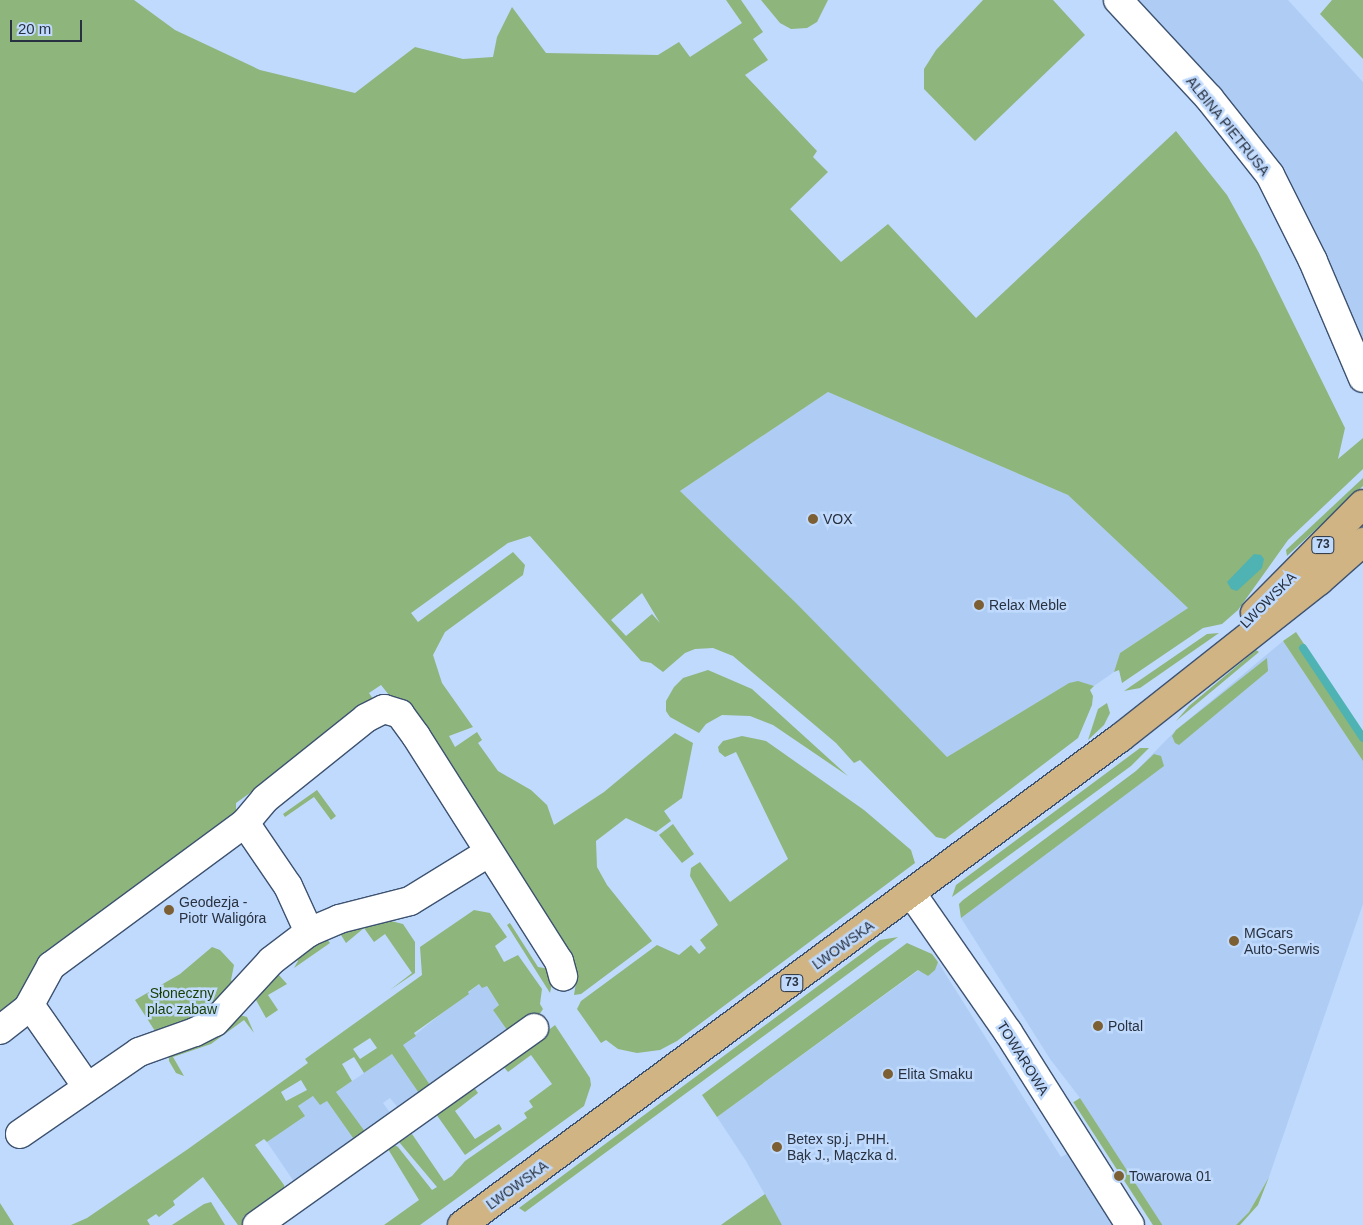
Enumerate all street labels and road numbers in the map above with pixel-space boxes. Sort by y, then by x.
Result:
street label: ALBINA PIETRUSA [1183,73,1273,179]
road number: 73 [1310,536,1336,554]
street label: LWOWSKA [1237,569,1299,631]
street label: LWOWSKA [809,917,877,973]
road number: 73 [780,974,804,992]
street label: TOWAROWA [994,1018,1052,1098]
street label: LWOWSKA [483,1157,551,1213]

